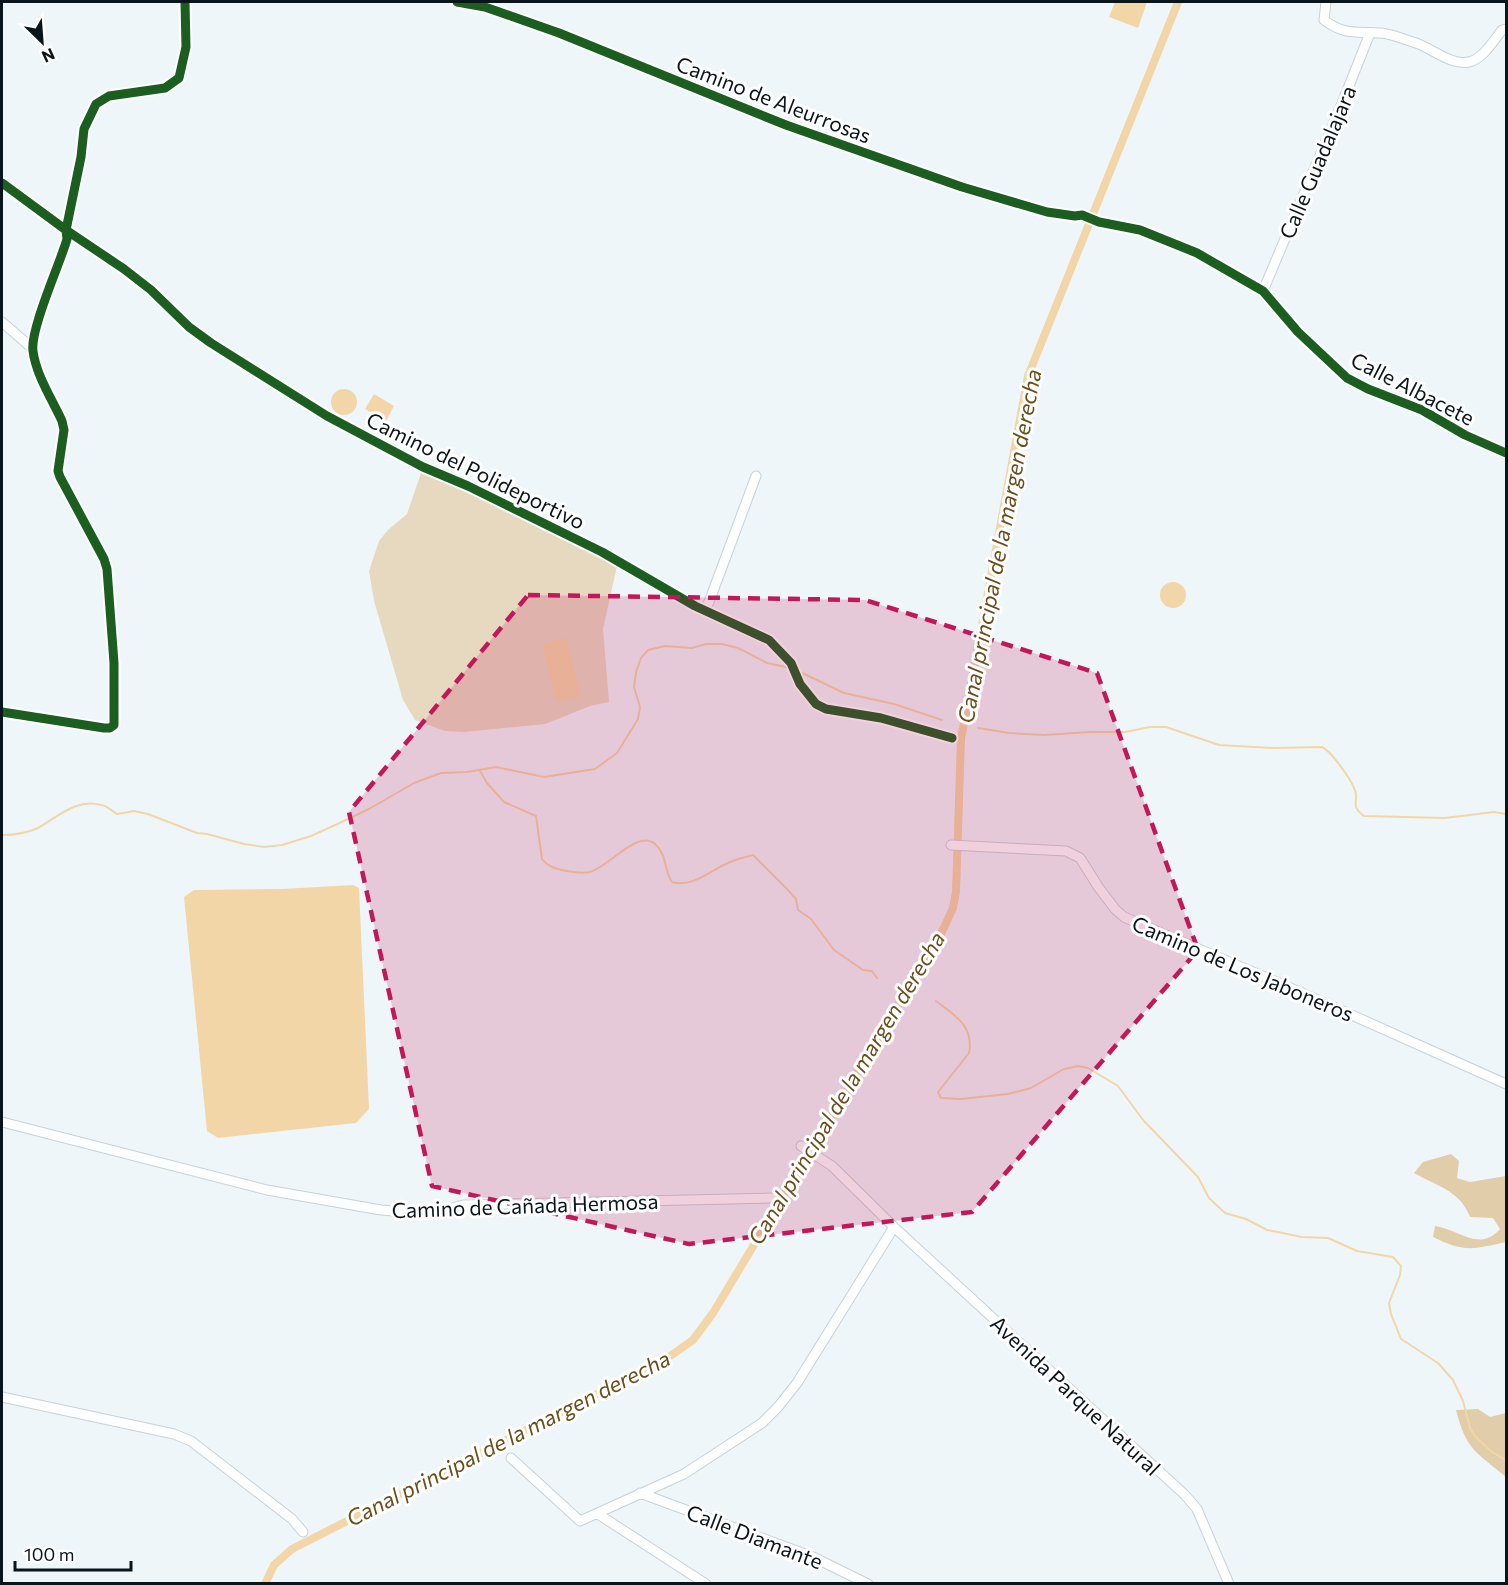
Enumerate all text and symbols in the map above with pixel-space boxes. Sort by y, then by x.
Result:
north arrow [12,12,72,72]
text: N [39,45,58,67]
street label: Camino de Aleurrosas [673,50,875,148]
street label: Calle Guadalajara [1273,82,1361,242]
street label: Calle Albacete [1347,346,1479,430]
water label: Canal principal de la margen derecha [951,367,1047,725]
street label: Camino del Polideportivo [363,406,589,534]
street label: Camino de Los Jaboneros [1129,910,1357,1026]
water label: Canal principal de la margen derecha [742,927,950,1249]
street label: Camino de Cañada Hermosa [391,1188,659,1222]
street label: Avenida Parque Natural [986,1310,1166,1480]
water label: Canal principal de la margen derecha [341,1344,675,1532]
street label: Calle Diamante [683,1499,827,1573]
scale bar [15,1534,130,1572]
text: 100 m [24,1543,74,1565]

